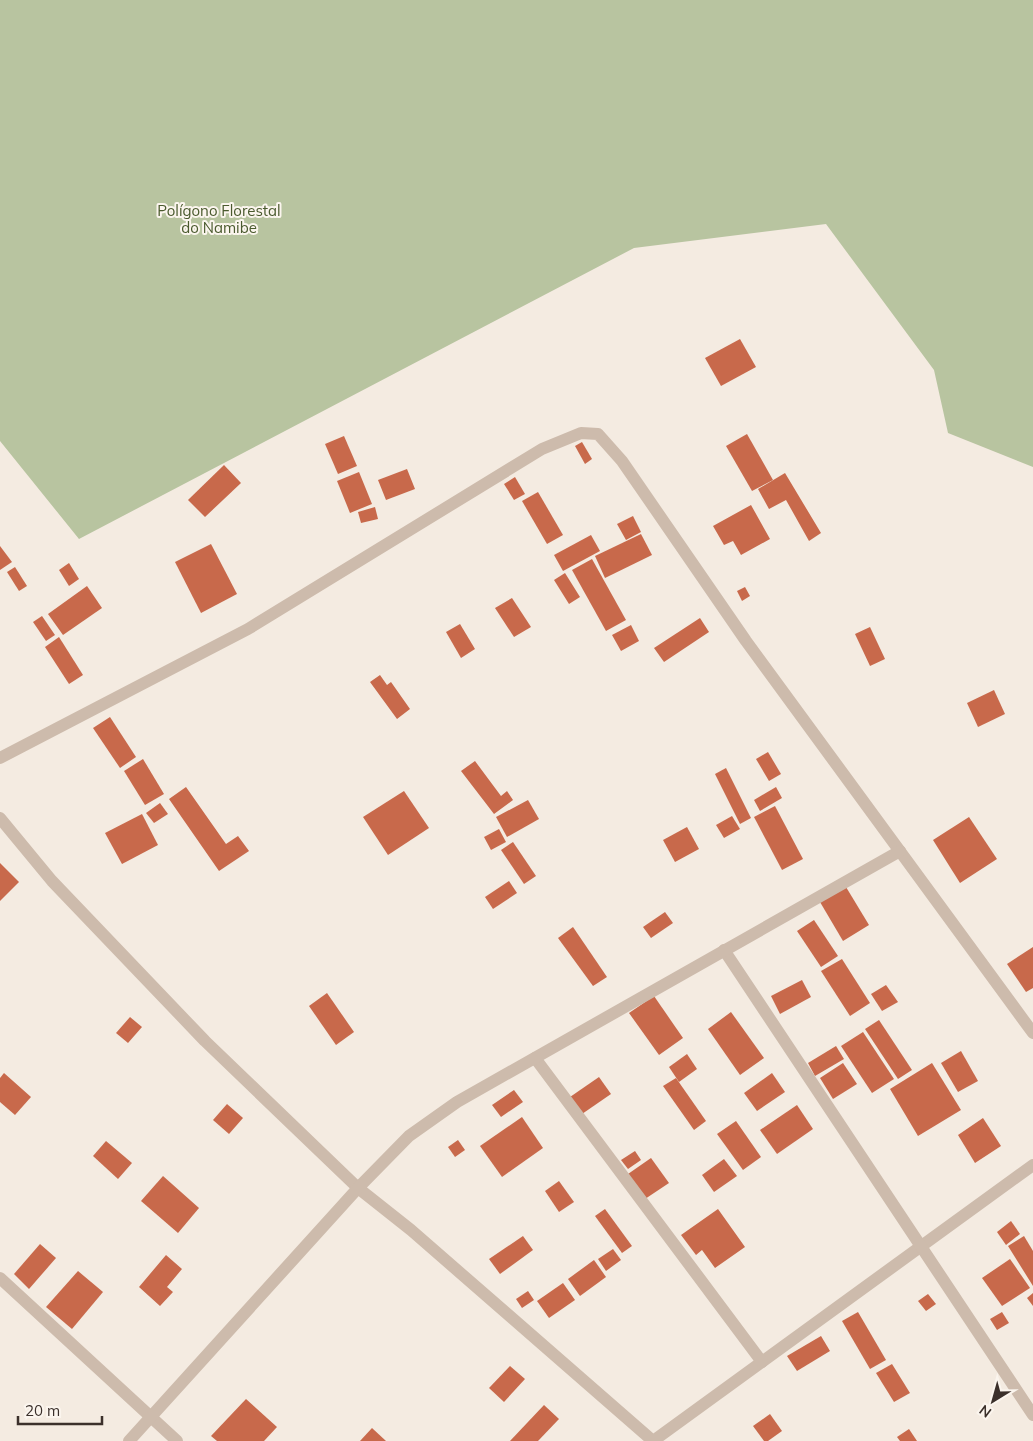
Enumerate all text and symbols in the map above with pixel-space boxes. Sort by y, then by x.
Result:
park label: Polígono Florestal do Namibe [157,201,281,237]
north arrow [968,1376,1018,1426]
scale bar [18,1394,101,1426]
text: 20 m [25,1401,60,1420]
text: N [976,1401,995,1422]

